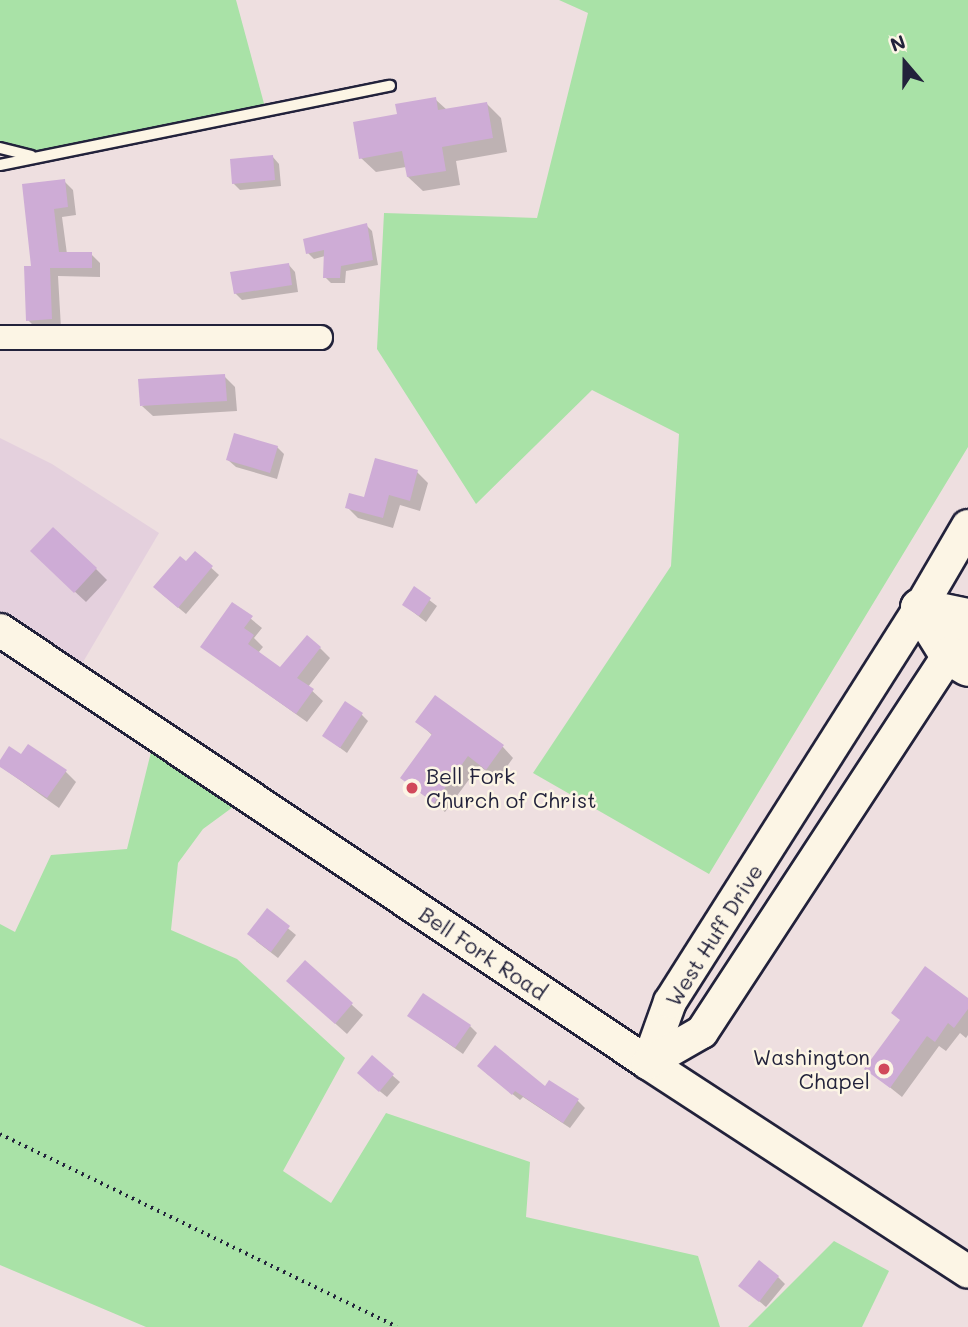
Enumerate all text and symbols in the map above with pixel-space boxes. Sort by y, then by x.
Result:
north arrow [870,28,940,98]
text: N [887,29,909,57]
place label: Bell Fork Church of Christ [426,763,596,813]
marker: Bell Fork Church of Christ [404,780,420,796]
street label: West Huff Drive [660,859,768,1011]
street label: Bell Fork Road [415,901,551,1005]
place label: Washington Chapel [753,1044,870,1094]
marker: Washington Chapel [876,1061,892,1077]

